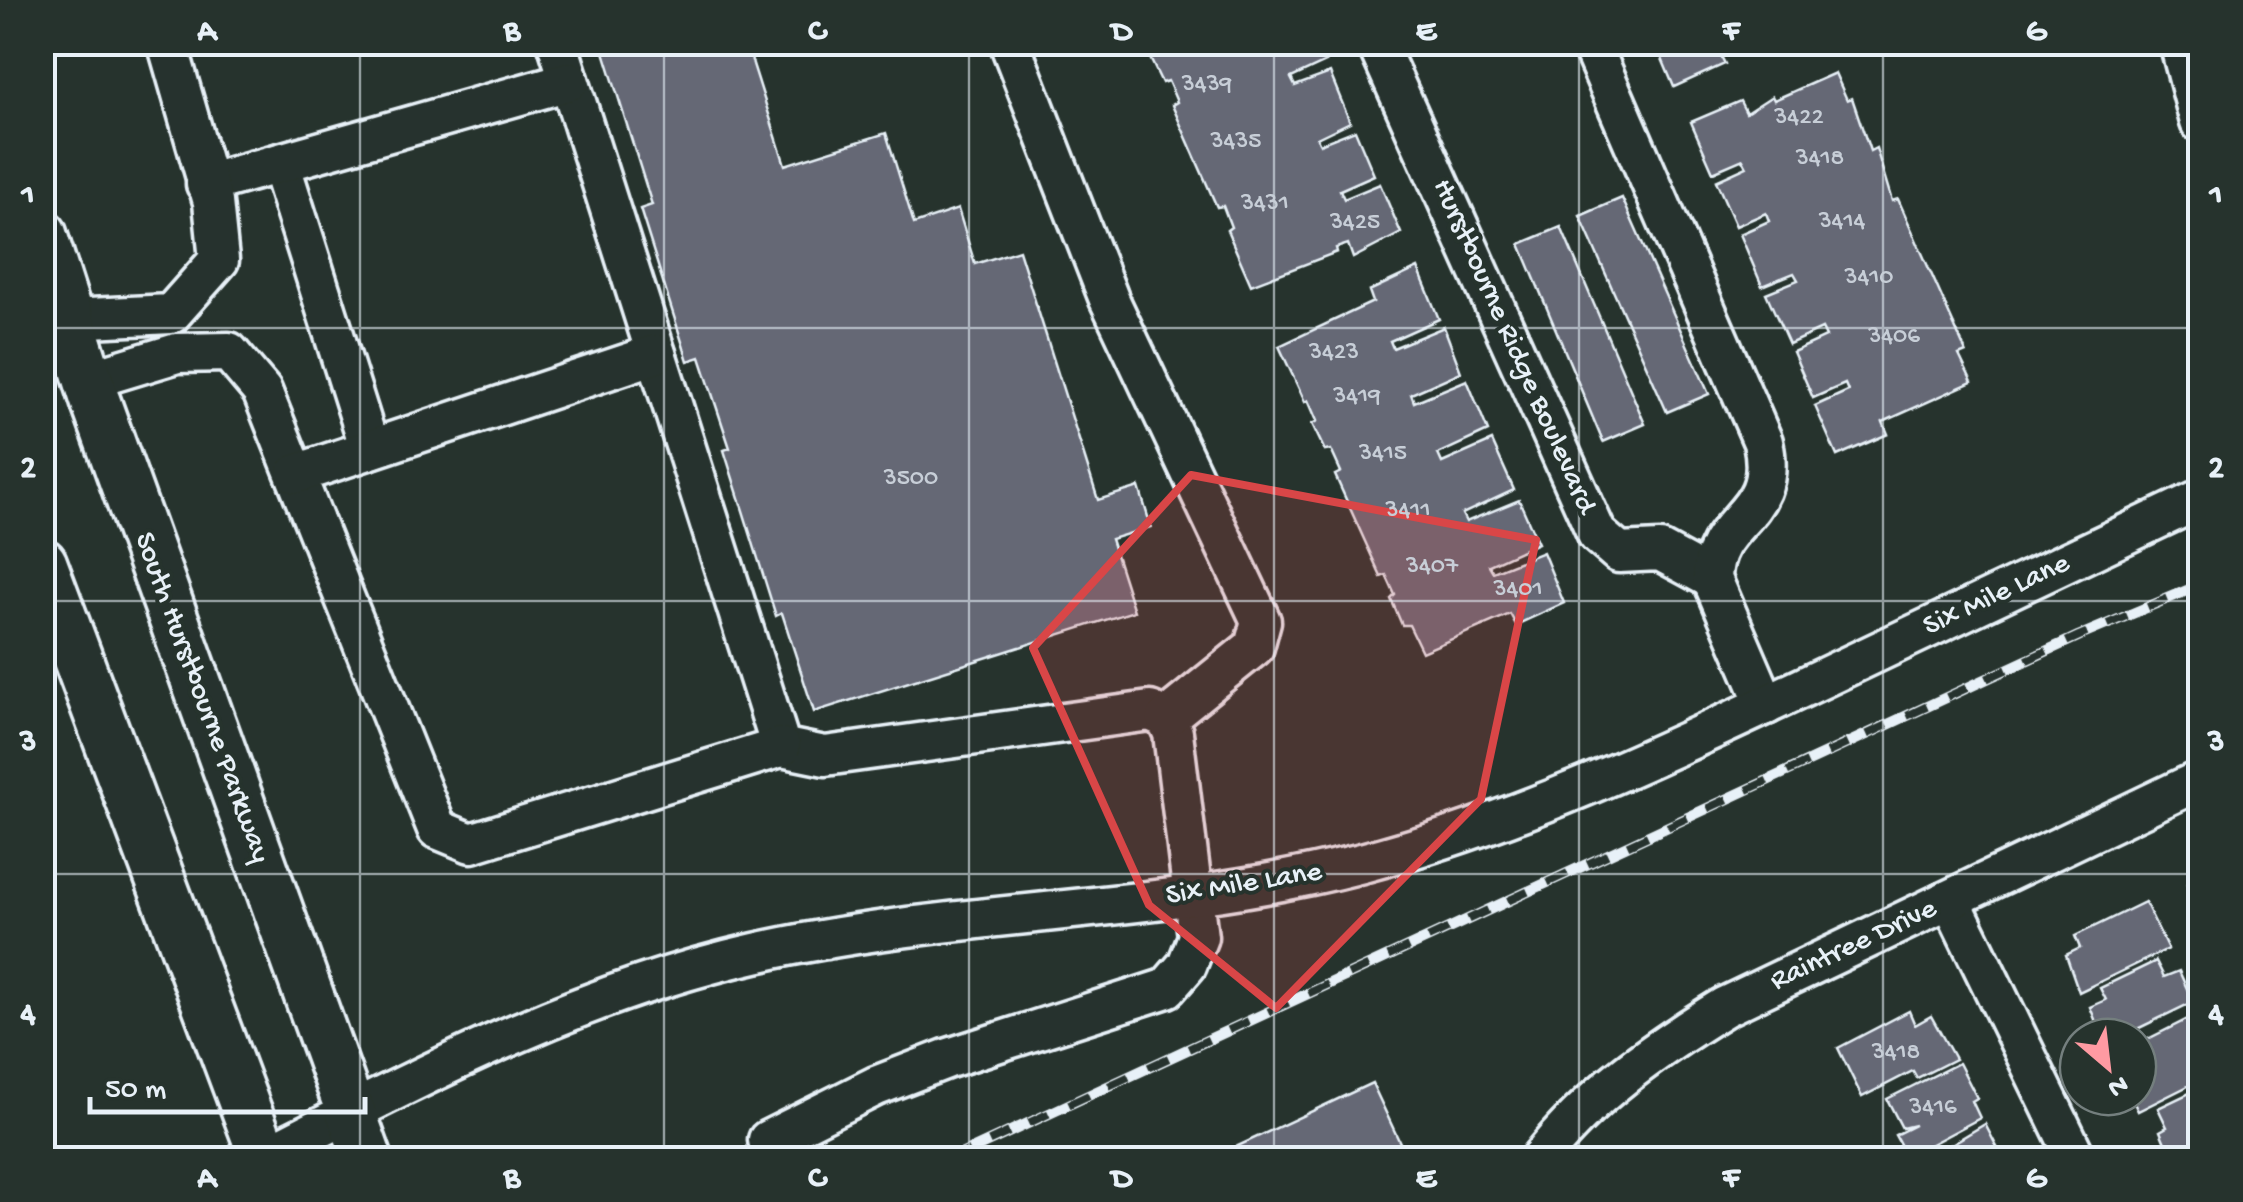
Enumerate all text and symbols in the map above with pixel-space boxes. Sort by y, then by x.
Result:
text: A [197,14,219,52]
text: B [503,14,522,52]
text: C [808,14,828,52]
text: D [1109,14,1134,52]
text: E [1416,14,1438,52]
text: F [1722,14,1742,52]
text: G [2026,14,2048,52]
house number: 3439 [1181,71,1232,100]
house number: 3422 [1773,104,1824,133]
house number: 3435 [1210,128,1261,157]
house number: 3418 [1795,145,1844,174]
street label: Hurstbourne Ridge Boulevard [1423,174,1604,522]
text: 1 [21,178,34,216]
text: 1 [2209,178,2222,216]
house number: 3431 [1240,190,1289,219]
house number: 3414 [1818,208,1866,237]
house number: 3425 [1329,209,1380,238]
house number: 3410 [1843,264,1894,293]
house number: 3406 [1867,323,1920,352]
house number: 3423 [1308,339,1359,368]
house number: 3419 [1332,383,1381,412]
house number: 3415 [1358,440,1407,469]
text: 2 [20,451,36,489]
text: 2 [2208,451,2224,489]
house number: 3500 [883,465,938,494]
house number: 3411 [1385,497,1431,526]
street label: South Hurstbourne Parkway [125,528,277,868]
street label: Six Mile Lane [1918,547,2076,645]
house number: 3407 [1405,553,1459,582]
house number: 3401 [1492,576,1543,605]
text: 3 [19,724,36,762]
text: 3 [2207,724,2224,762]
street label: Six Mile Lane [1164,855,1325,915]
street label: Raintree Drive [1765,892,1943,1000]
text: 4 [19,997,36,1035]
text: 4 [2207,997,2224,1035]
north arrow [2058,1017,2158,1117]
house number: 3418 [1871,1039,1920,1068]
scale bar [90,1052,365,1114]
text: N [2102,1066,2133,1104]
text: 50 m [105,1074,166,1109]
house number: 3416 [1908,1094,1957,1123]
text: A [197,1161,219,1199]
text: B [503,1161,522,1199]
text: C [808,1161,828,1199]
text: D [1109,1161,1134,1199]
text: E [1416,1161,1438,1199]
text: F [1722,1161,1742,1199]
text: G [2026,1161,2048,1199]

